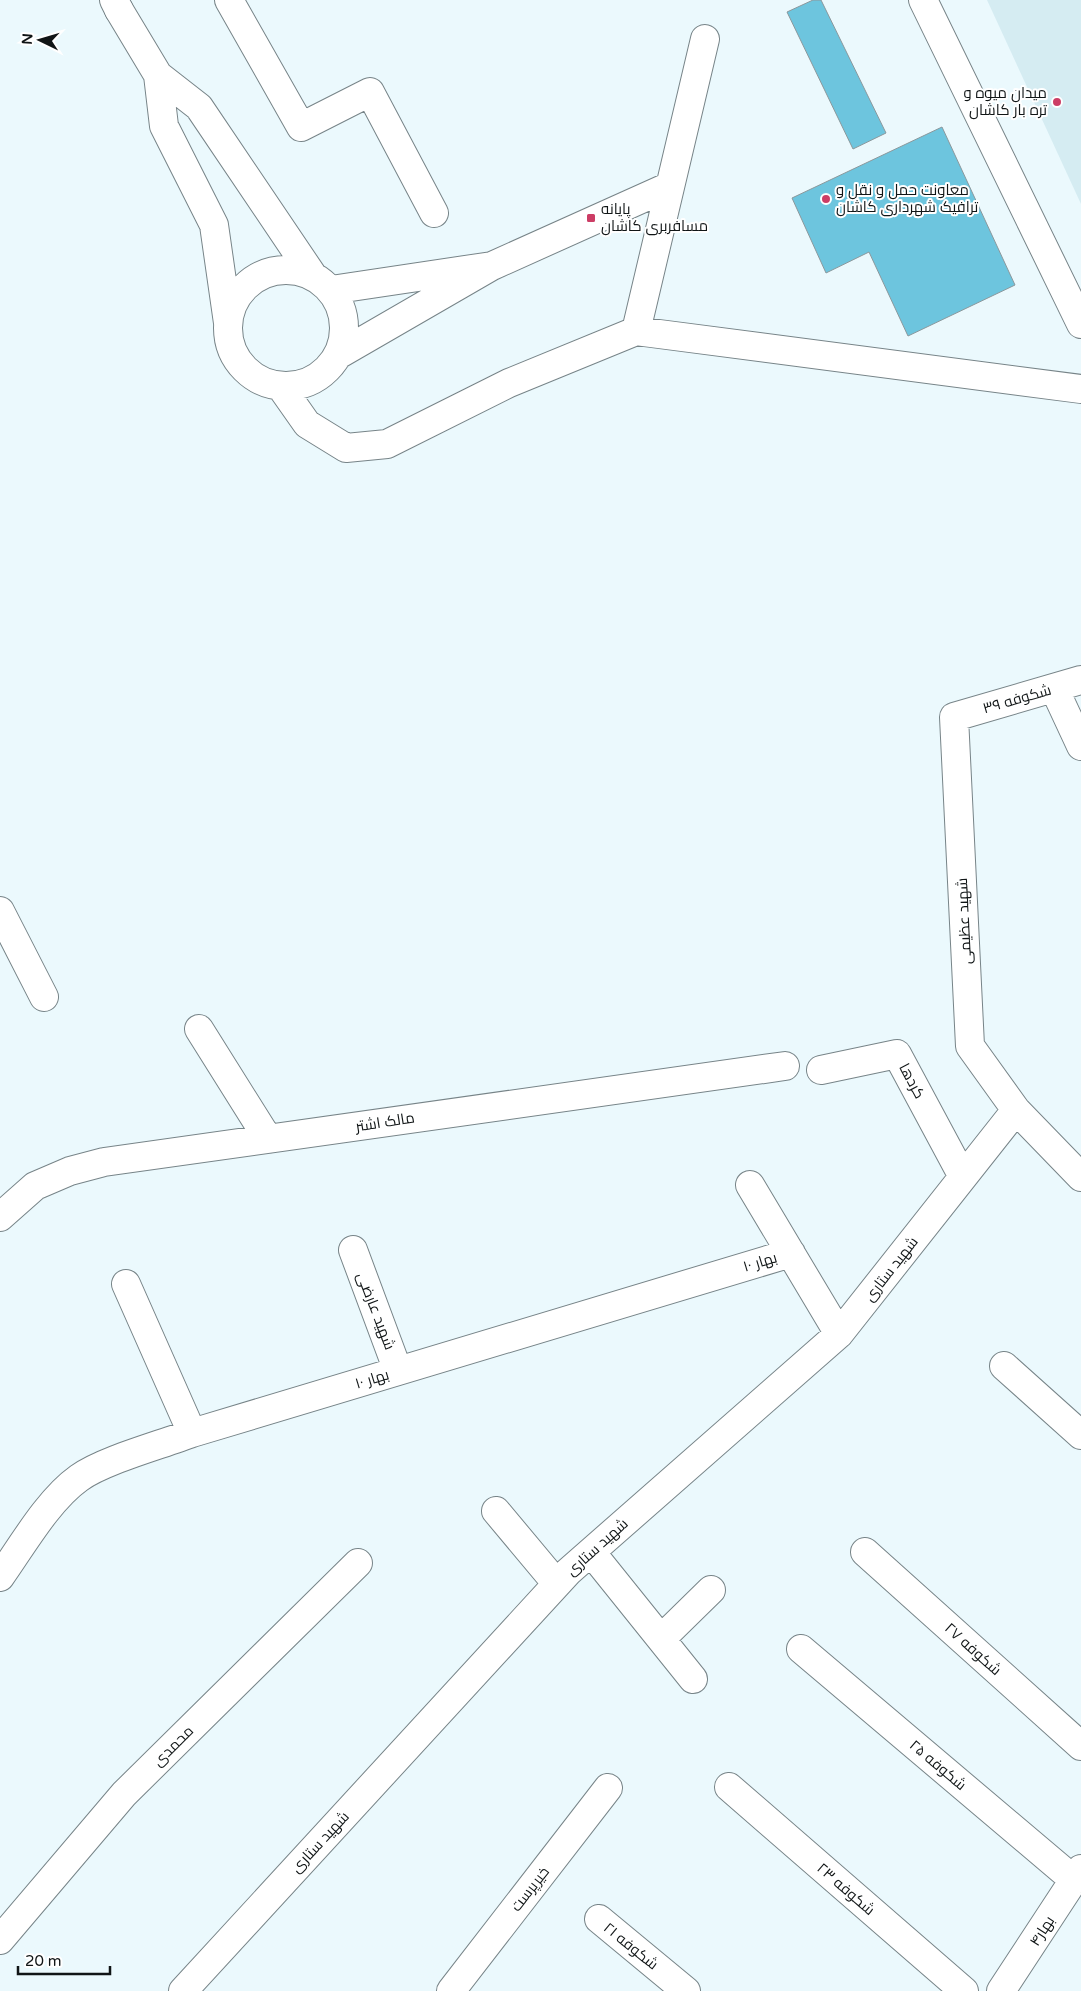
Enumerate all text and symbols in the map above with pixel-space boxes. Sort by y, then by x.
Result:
north arrow [15,15,65,65]
text: N [19,33,37,45]
place label: میدان میوه و تره بار کاشان [963,84,1047,120]
marker: میدان میوه و تره بار کاشان [1051,96,1063,108]
place label: معاونت حمل و نقل و ترافیک شهرداری کاشان [836,181,978,217]
marker: معاونت حمل و نقل و ترافیک شهرداری کاشان [820,193,832,205]
place label: پایانه مسافربری کاشان [601,200,708,236]
marker: پایانه مسافربری کاشان [585,212,597,224]
street label: شکوفه ۳۹ [981,681,1053,717]
street label: شهید عظیمی [953,877,976,965]
street label: کردها [895,1060,929,1102]
street label: مالک اشتر [353,1108,416,1136]
street label: شهید ستاری [860,1233,923,1306]
street label: بهار ۱۰ [741,1248,779,1277]
street label: شهید عارضی [352,1270,399,1353]
street label: بهار ۱۰ [353,1365,391,1394]
street label: شهید ستاری [562,1514,632,1580]
street label: شکوفه ۲۷ [941,1619,1005,1679]
street label: محمدی [149,1722,198,1771]
street label: شکوفه ۲۵ [906,1736,970,1794]
street label: شهید ستاری [287,1808,354,1877]
street label: شکوفه ۲۳ [813,1859,879,1919]
street label: خیرپرست [507,1863,554,1915]
street label: بهار۴ [1026,1913,1059,1950]
street label: شکوفه ۲۱ [600,1918,662,1974]
scale bar [18,1944,110,1976]
text: 20 m [25,1952,62,1970]

